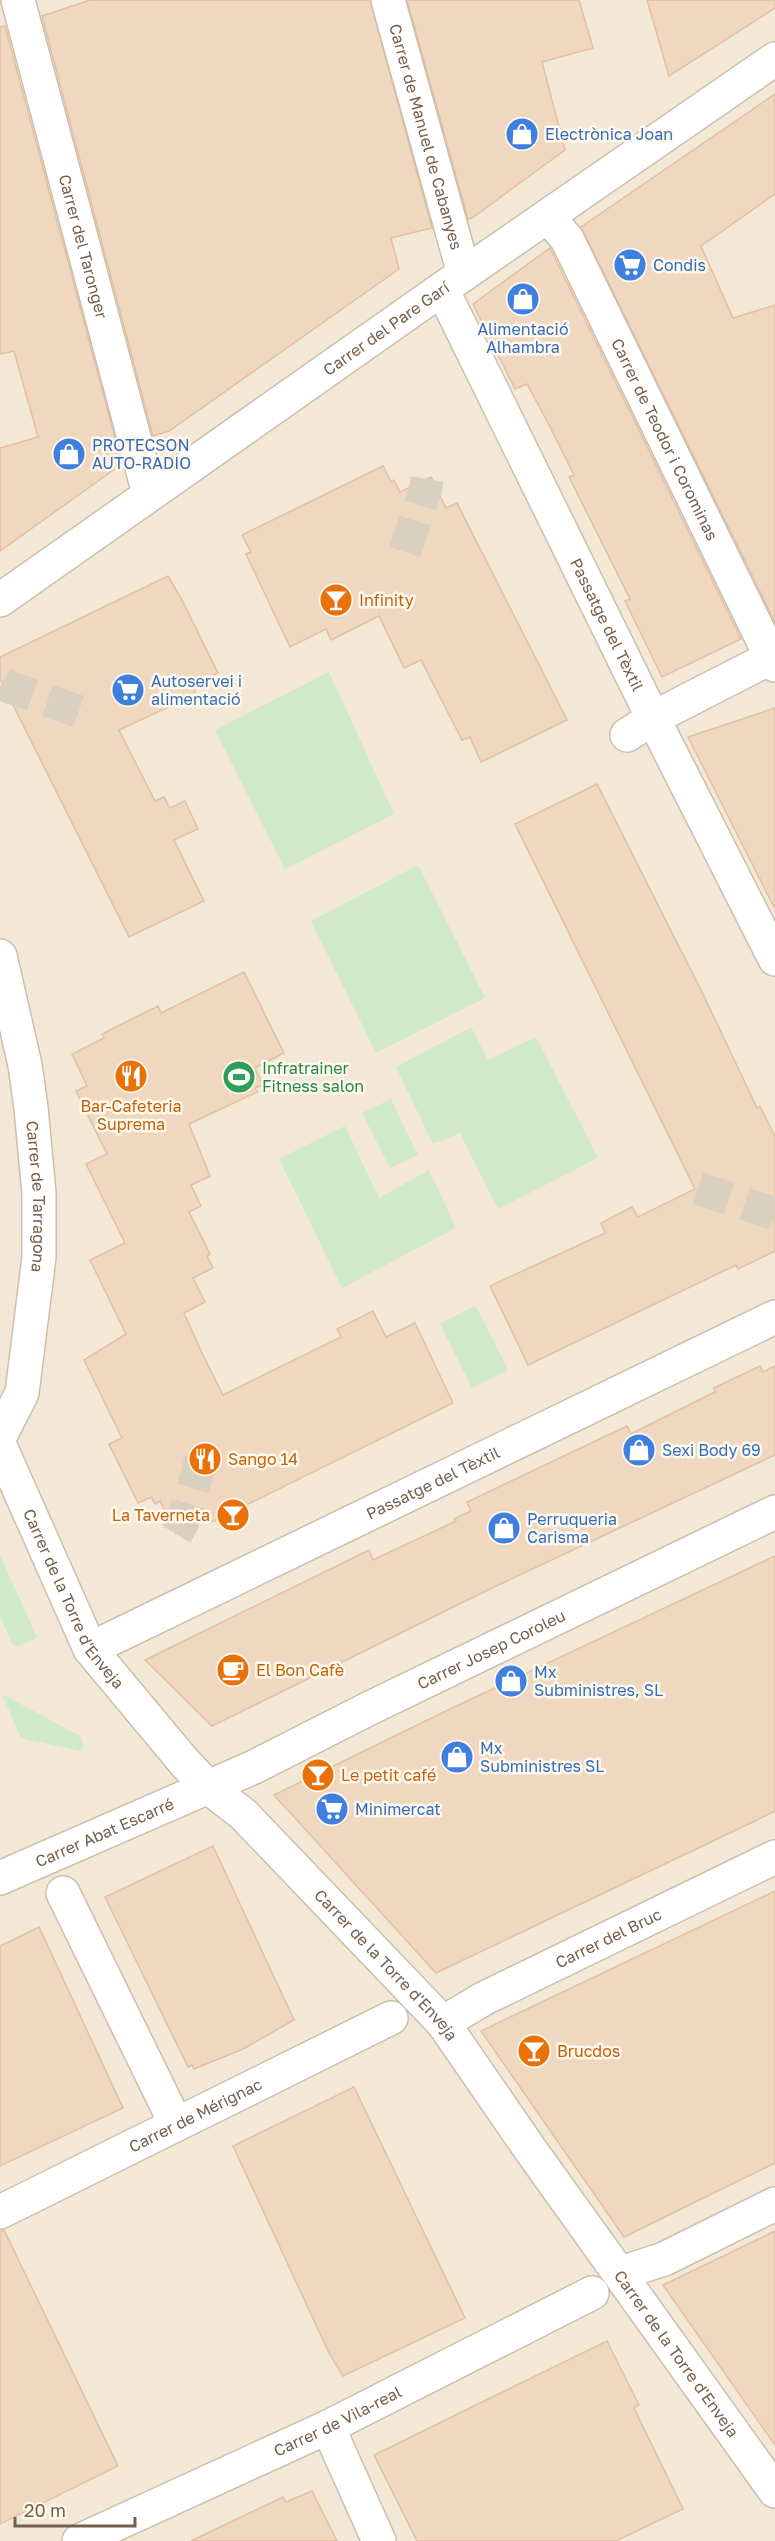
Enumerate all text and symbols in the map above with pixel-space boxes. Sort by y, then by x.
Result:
street label: Carrer de Manuel de Cabanyes [385,22,467,252]
shop icon: Electrònica Joan [504,116,540,152]
place label: Electrònica Joan [545,124,673,144]
street label: Carrer del Taronger [55,172,112,321]
supermarket icon: Condis [612,247,648,283]
place label: Condis [653,255,706,275]
street label: Carrer del Pare Garí [319,276,454,380]
shop icon: Alimentació Alhambra [505,281,541,317]
place label: Alimentació Alhambra [478,319,568,357]
street label: Carrer de Teodor i Corominas [607,335,723,544]
place label: PROTECSON AUTO-RADIO [92,435,191,473]
shop icon: PROTECSON AUTO-RADIO [51,436,87,472]
street label: Passatge del Tèxtil [566,555,648,694]
bar icon: Infinity [318,582,354,618]
place label: Infinity [359,590,414,610]
place label: Autoservei i alimentació [151,671,242,709]
supermarket icon: Autoservei i alimentació [110,672,146,708]
restaurant icon: Bar-Cafeteria Suprema [113,1058,149,1094]
place label: Infratrainer Fitness salon [262,1058,364,1096]
sports icon: Infratrainer Fitness salon [221,1059,257,1095]
place label: Bar-Cafeteria Suprema [80,1096,182,1134]
street label: Carrer de Tarragona [22,1120,49,1274]
shop icon: Sexi Body 69 [621,1432,657,1468]
place label: Sexi Body 69 [662,1440,761,1460]
restaurant icon: Sango 14 [187,1441,223,1477]
street label: Passatge del Tèxtil [363,1442,503,1524]
place label: Sango 14 [228,1449,298,1469]
bar icon: La Taverneta [215,1497,251,1533]
place label: La Taverneta [112,1505,210,1525]
street label: Carrer de la Torre d'Enveja [19,1506,129,1693]
place label: Perruqueria Carisma [527,1509,617,1547]
shop icon: Perruqueria Carisma [486,1510,522,1546]
street label: Carrer Josep Coroleu [414,1605,569,1694]
cafe icon: El Bon Cafè [215,1652,251,1688]
place label: El Bon Cafè [256,1660,344,1680]
place label: Mx Subministres, SL [534,1662,663,1700]
shop icon: Mx Subministres, SL [493,1663,529,1699]
place label: Mx Subministres SL [480,1738,604,1776]
shop icon: Mx Subministres SL [439,1739,475,1775]
bar icon: Le petit café [300,1757,336,1793]
place label: Le petit café [341,1765,436,1785]
supermarket icon: Minimercat [314,1791,350,1827]
street label: Carrer Abat Escarré [32,1793,177,1871]
place label: Minimercat [355,1799,441,1819]
street label: Carrer de la Torre d'Enveja [310,1885,462,2045]
street label: Carrer del Bruc [552,1904,665,1972]
bar icon: Brucdos [516,2033,552,2069]
place label: Brucdos [557,2041,620,2061]
street label: Carrer de Mérignac [125,2074,265,2157]
street label: Carrer de la Torre d'Enveja [610,2266,743,2441]
street label: Carrer de Vila-real [270,2381,405,2461]
scale bar [15,2490,135,2528]
text: 20 m [24,2499,66,2521]

